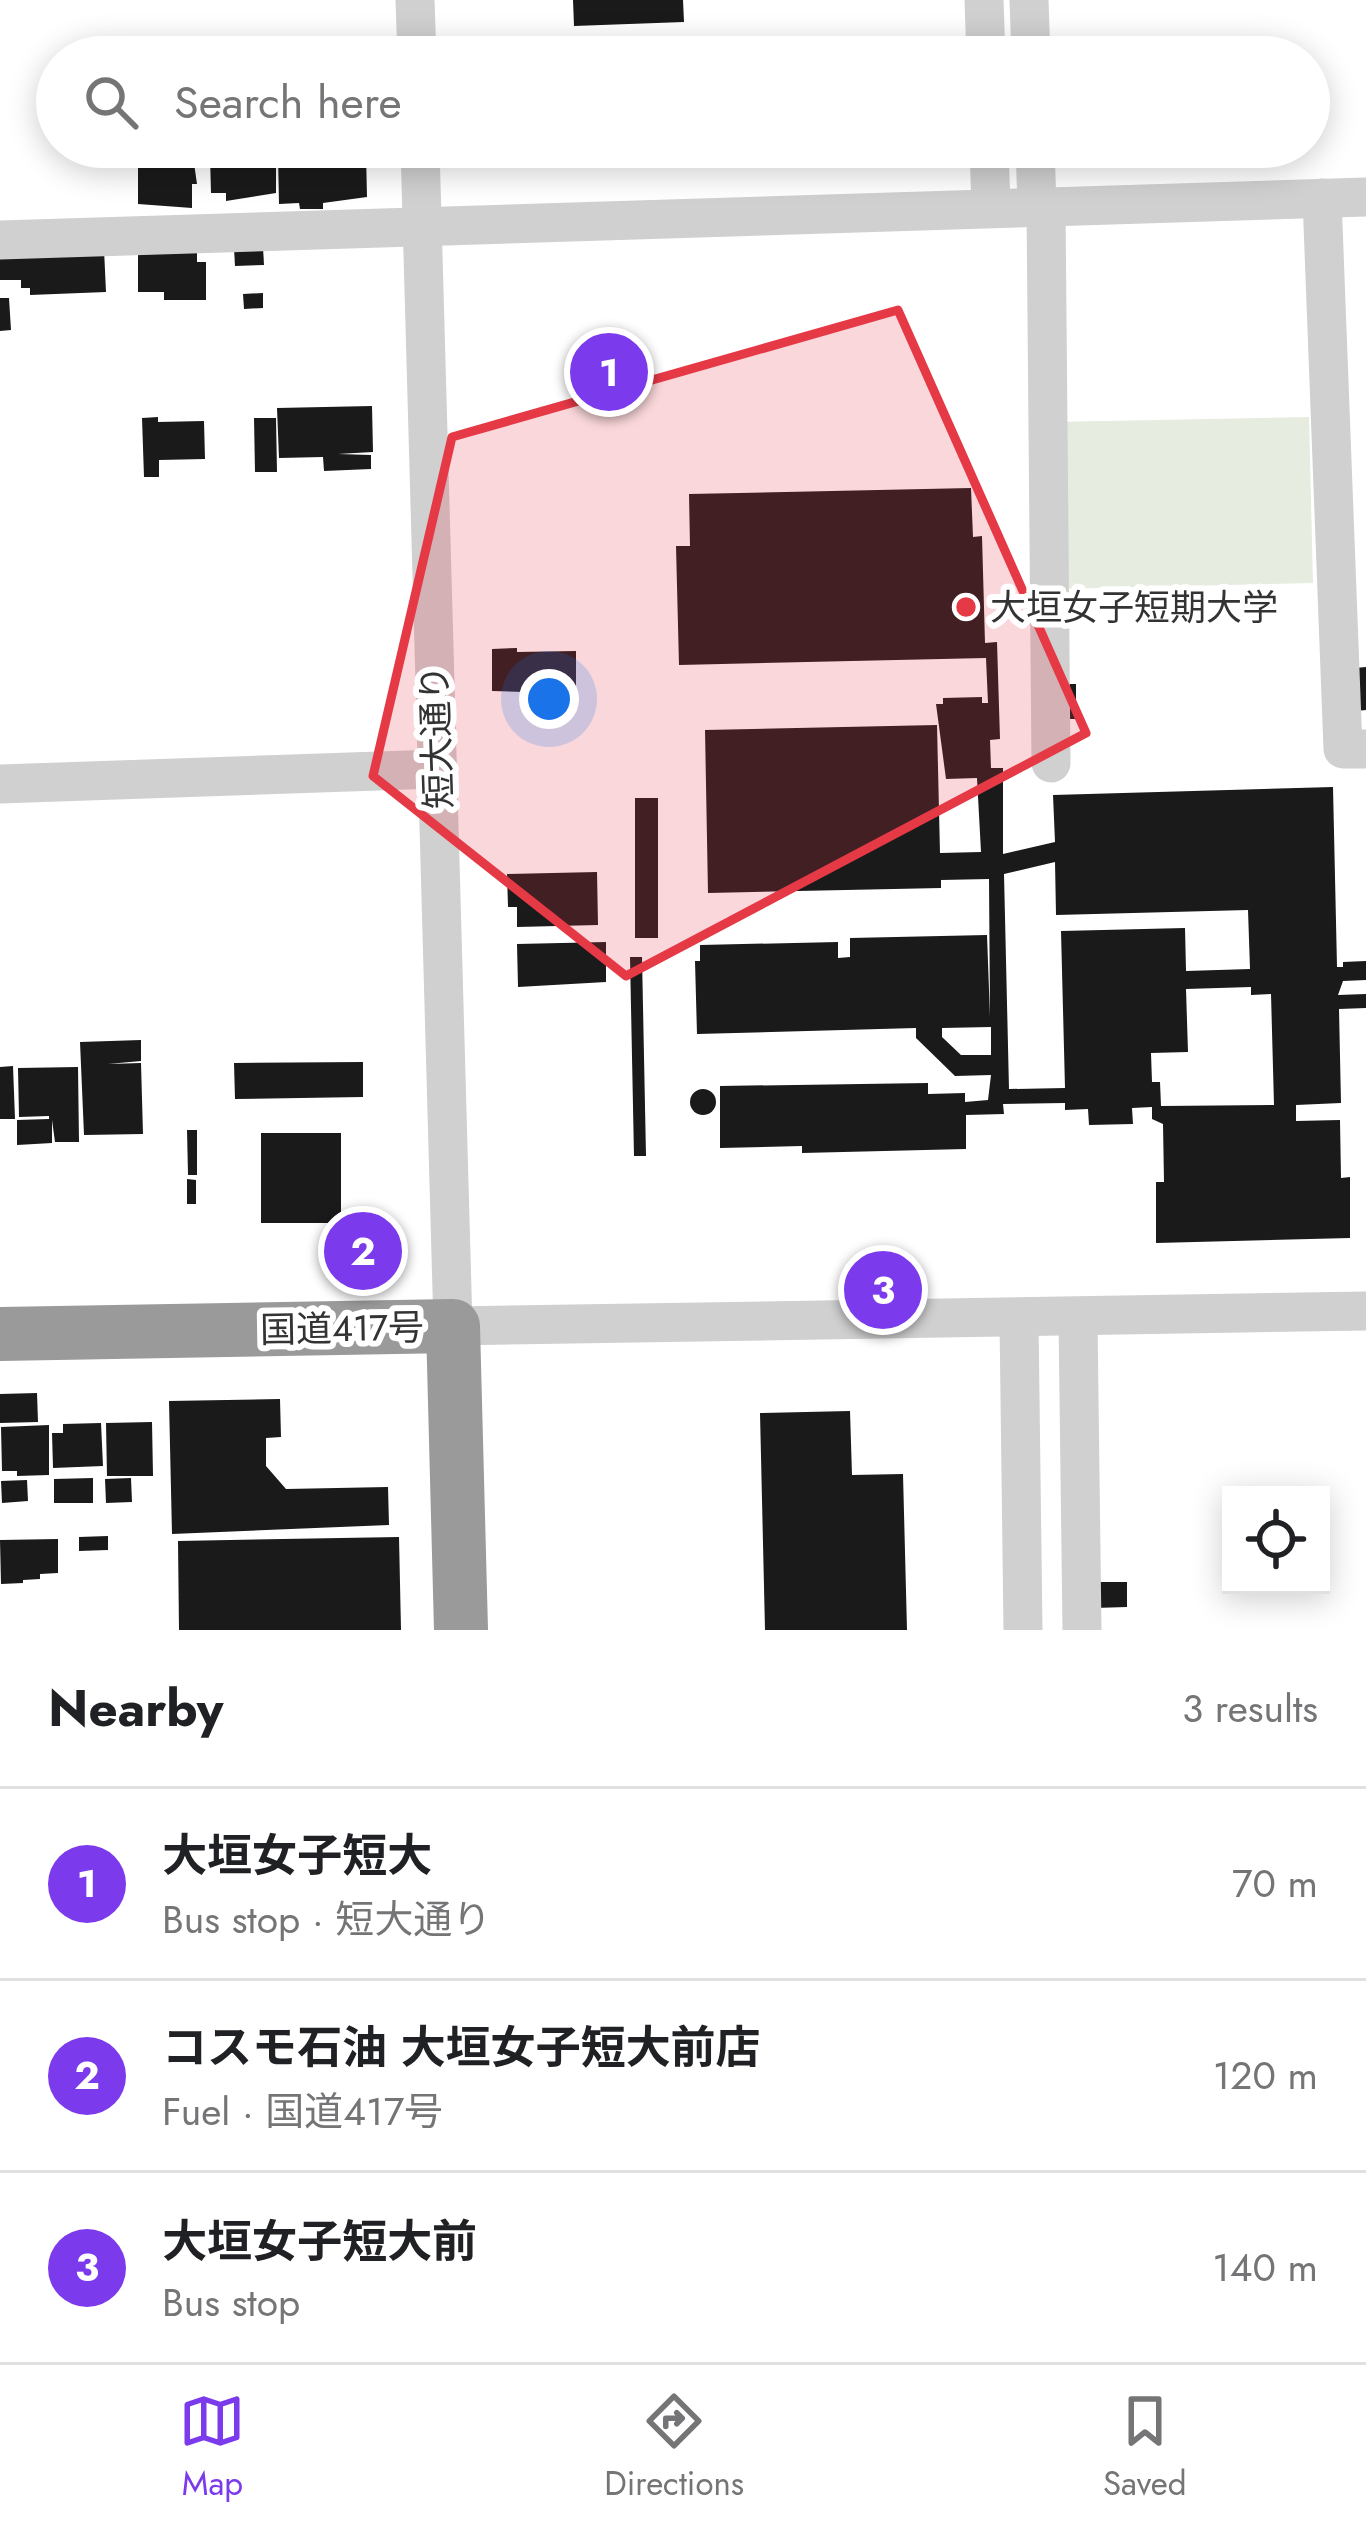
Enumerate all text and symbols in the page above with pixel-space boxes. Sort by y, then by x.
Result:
search box [36,36,1330,168]
icon: search [78,69,144,135]
text: Search here [174,70,402,135]
pin: 1 [570,327,648,417]
place label: 大垣女子短期大学 [990,581,1278,633]
marker: 大垣女子短期大学 [953,594,979,620]
street label: 短大通り [408,664,464,810]
your location [519,669,579,729]
pin: 2 [324,1206,402,1296]
pin: 3 [844,1245,922,1335]
street label: 国道417号 [260,1301,424,1355]
map controls [1222,1486,1330,1594]
button: locate [1222,1486,1330,1594]
text: Nearby [48,1671,223,1745]
text: 3 results [1182,1680,1318,1737]
text: 大垣女子短大 [162,1823,432,1888]
text: 1 [77,1855,97,1912]
text: 70 m [1232,1855,1318,1912]
text: Bus stop · 短大通り [162,1891,491,1948]
text: コスモ石油 大垣女子短大前店 [162,2015,761,2080]
text: 2 [74,2047,100,2104]
text: 120 m [1213,2047,1318,2104]
text: Fuel · 国道417号 [162,2083,443,2140]
text: 大垣女子短大前 [162,2209,477,2274]
text: 3 [75,2239,99,2296]
text: 140 m [1212,2239,1318,2296]
text: Bus stop [162,2274,300,2331]
tab: Map [179,2388,245,2507]
tab: Directions [604,2388,744,2507]
tab: Saved [1103,2388,1187,2507]

